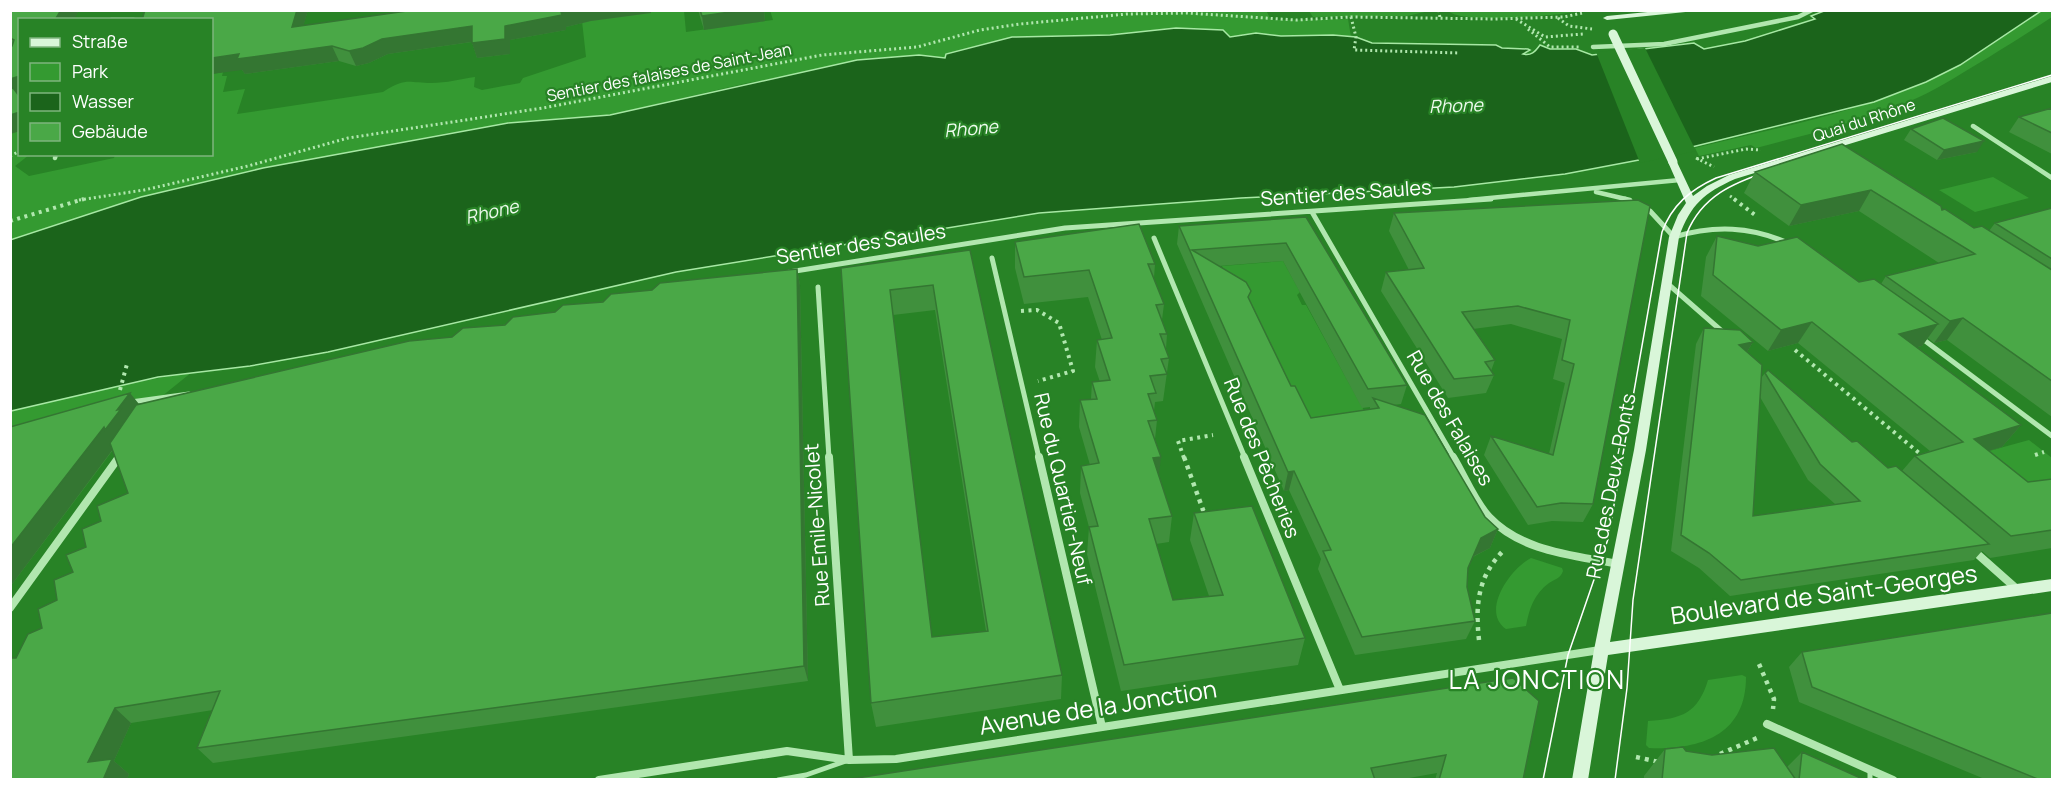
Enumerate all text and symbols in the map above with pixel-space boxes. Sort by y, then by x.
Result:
legend [18,18,213,156]
text: Straße [72,29,128,53]
street label: Sentier des falaises de Saint-Jean [545,37,793,107]
text: Park [72,59,109,83]
text: Wasser [72,89,134,113]
water label: Rhone [1429,92,1485,118]
street label: Quai du Rhône [1810,93,1918,147]
water label: Rhone [943,114,1000,142]
text: Gebäude [72,119,148,143]
street label: Sentier des Saules [1260,173,1432,212]
water label: Rhone [463,193,522,229]
street label: Sentier des Saules [774,217,948,270]
street label: Rue des Falaises [1401,345,1500,490]
street label: Rue des Pêcheries [1218,374,1307,542]
street label: Rue du Quartier-Neuf [1028,390,1099,588]
street label: Rue des Deux-Ponts [1579,391,1642,581]
street label: Rue Emile-Nicolet [797,443,836,607]
street label: Boulevard de Saint-Georges [1668,556,1979,631]
district label: LA JONCTION [1449,661,1625,697]
street label: Avenue de la Jonction [977,671,1219,742]

